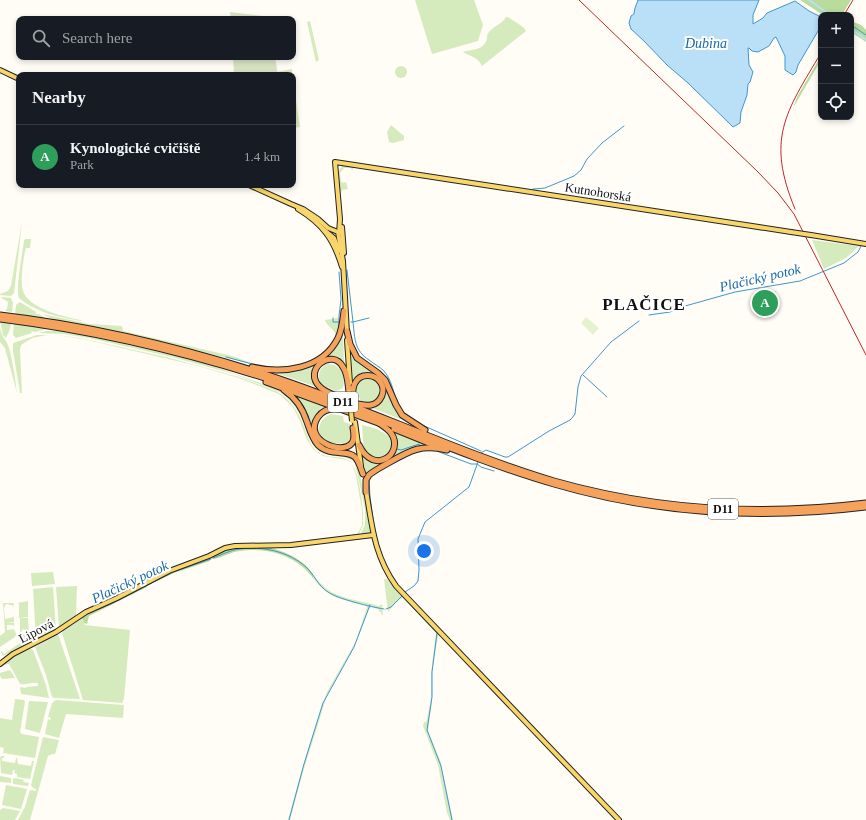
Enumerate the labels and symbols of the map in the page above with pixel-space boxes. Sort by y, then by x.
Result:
water label: Dubina [684,36,727,51]
street label: Kutnohorská [564,179,633,205]
water label: Plačický potok [717,261,803,295]
pin: A [752,288,778,318]
district label: PLAČICE [602,295,686,314]
road number: D11 [328,392,358,412]
road number: D11 [708,499,738,519]
your location [414,541,434,561]
water label: Plačický potok [88,557,171,607]
street label: Lipová [16,616,56,646]

